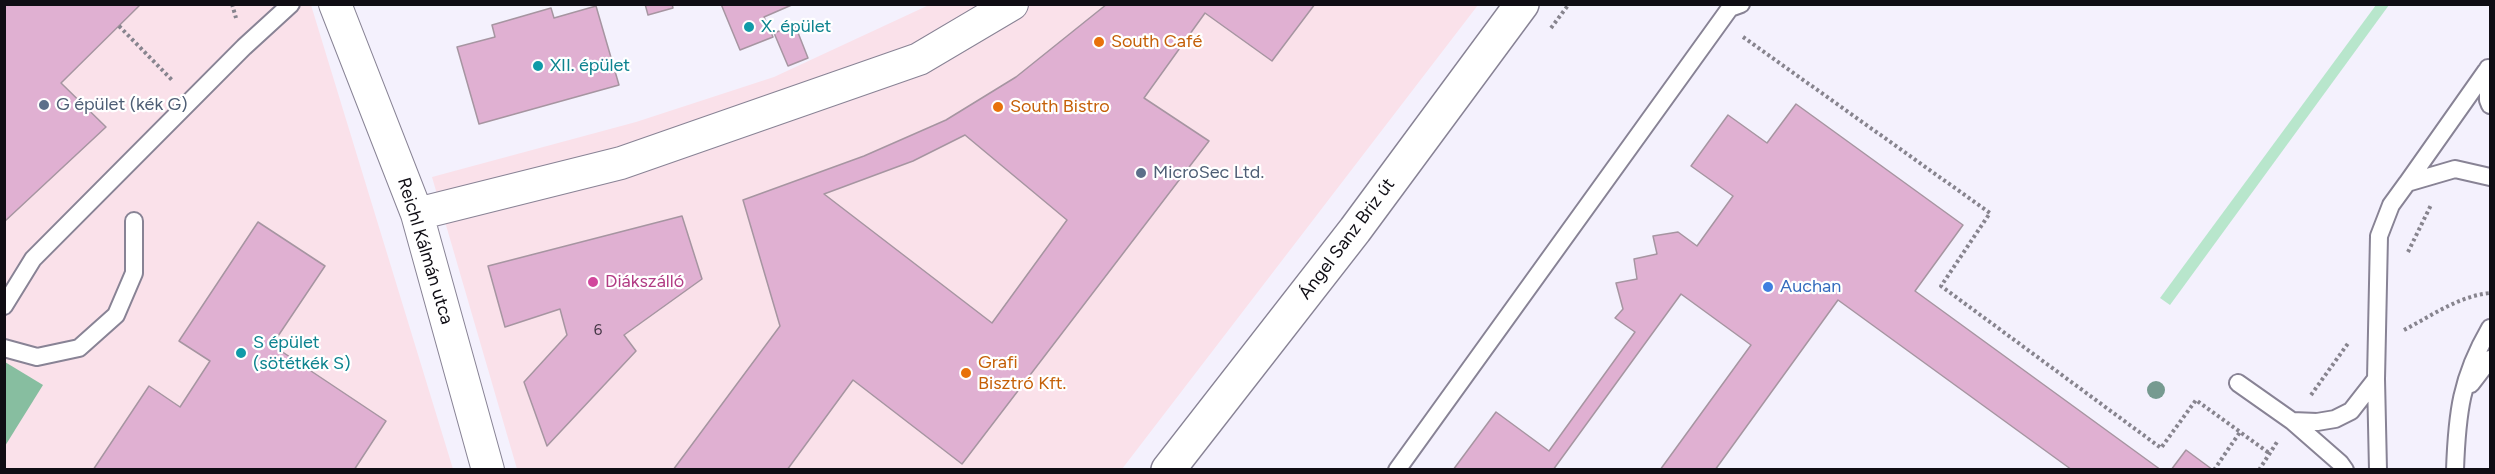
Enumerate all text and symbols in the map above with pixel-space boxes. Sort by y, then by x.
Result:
place label: X. épület [761,16,831,38]
marker: X. épület [742,20,756,34]
place label: South Café [1111,31,1202,53]
marker: South Café [1092,35,1106,49]
place label: XII. épület [550,55,630,77]
marker: XII. épület [531,59,545,73]
place label: G épület (kék G) [56,94,188,116]
place label: South Bistro [1010,96,1110,118]
marker: G épület (kék G) [37,98,51,112]
marker: South Bistro [991,100,1005,114]
place label: MicroSec Ltd. [1153,162,1264,184]
marker: MicroSec Ltd. [1134,166,1148,180]
street label: Ángel Sanz Briz út [1294,174,1400,304]
street label: Reichl Kálmán utca [392,175,458,327]
place label: Diákszálló [605,271,684,293]
marker: Diákszálló [586,275,600,289]
place label: Auchan [1780,276,1841,298]
marker: Auchan [1761,280,1775,294]
house number: 6 [594,322,602,340]
place label: S épület (sötétkék S) [253,332,350,374]
marker: S épület (sötétkék S) [234,346,248,360]
place label: Grafi Bisztró Kft. [978,352,1066,394]
marker: Grafi Bisztró Kft. [959,366,973,380]

